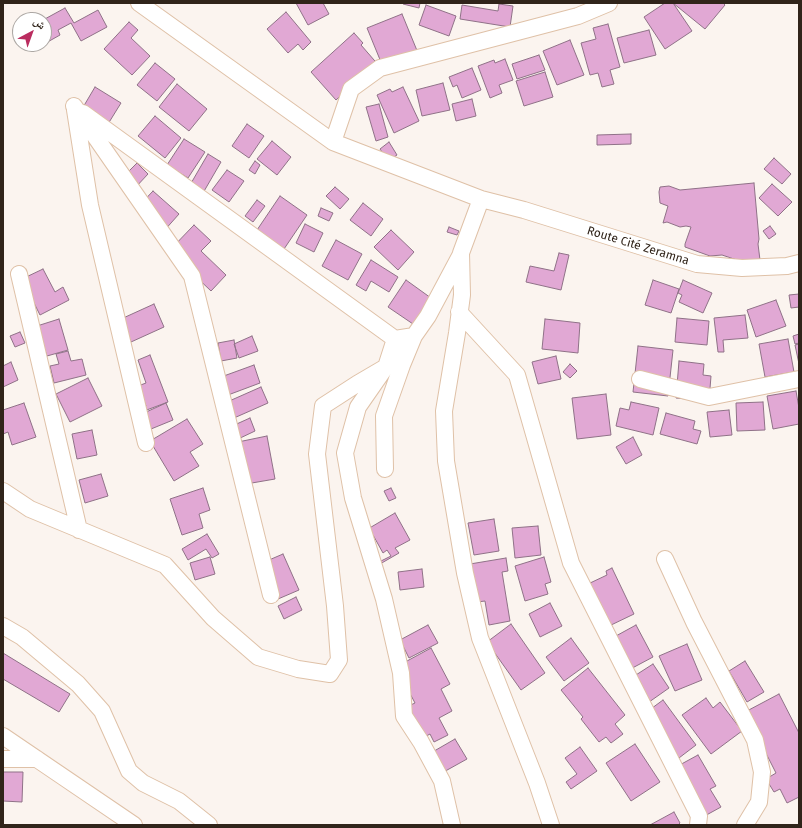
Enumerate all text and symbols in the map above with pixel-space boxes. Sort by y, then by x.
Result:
north arrow [12,12,52,52]
text: ش [31,15,48,32]
street label: Route Cité Zeramna [585,224,691,268]

